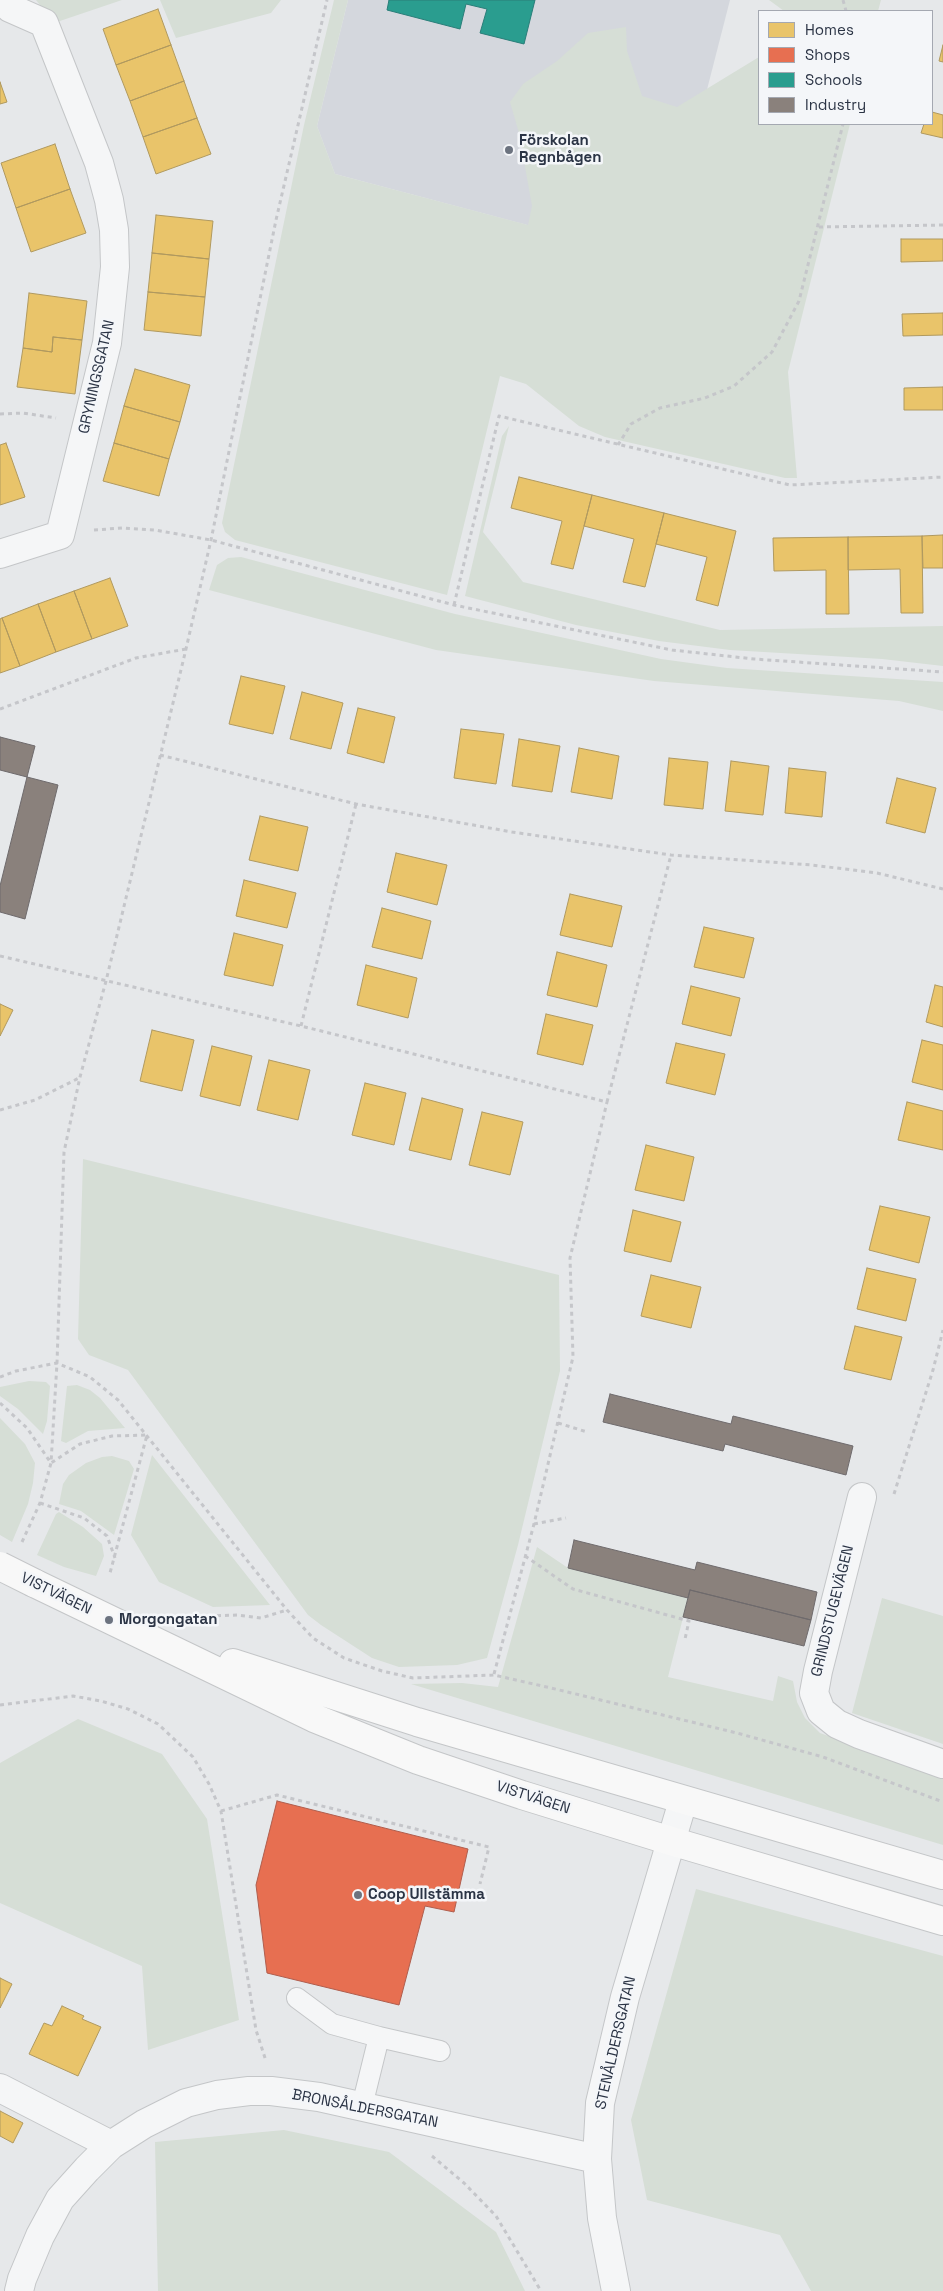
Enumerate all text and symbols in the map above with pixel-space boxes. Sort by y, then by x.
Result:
legend [758,10,933,125]
text: Homes [805,20,854,39]
text: Shops [805,45,850,64]
text: Schools [805,70,862,89]
text: Industry [805,95,866,114]
place label: Förskolan Regnbågen [519,132,601,167]
marker: Förskolan Regnbågen [503,144,515,156]
street label: GRYNINGSGATAN [75,318,119,436]
street label: GRINDSTUGEVÄGEN [808,1543,858,1679]
street label: VISTVÄGEN [18,1569,94,1619]
place label: Morgongatan [119,1611,218,1629]
marker: Morgongatan [103,1614,115,1626]
street label: VISTVÄGEN [494,1778,572,1818]
place label: Coop Ullstämma [368,1886,485,1904]
marker: Coop Ullstämma [352,1889,364,1901]
street label: STENÅLDERSGATAN [592,1975,640,2111]
street label: BRONSÅLDERSGATAN [290,2086,440,2132]

